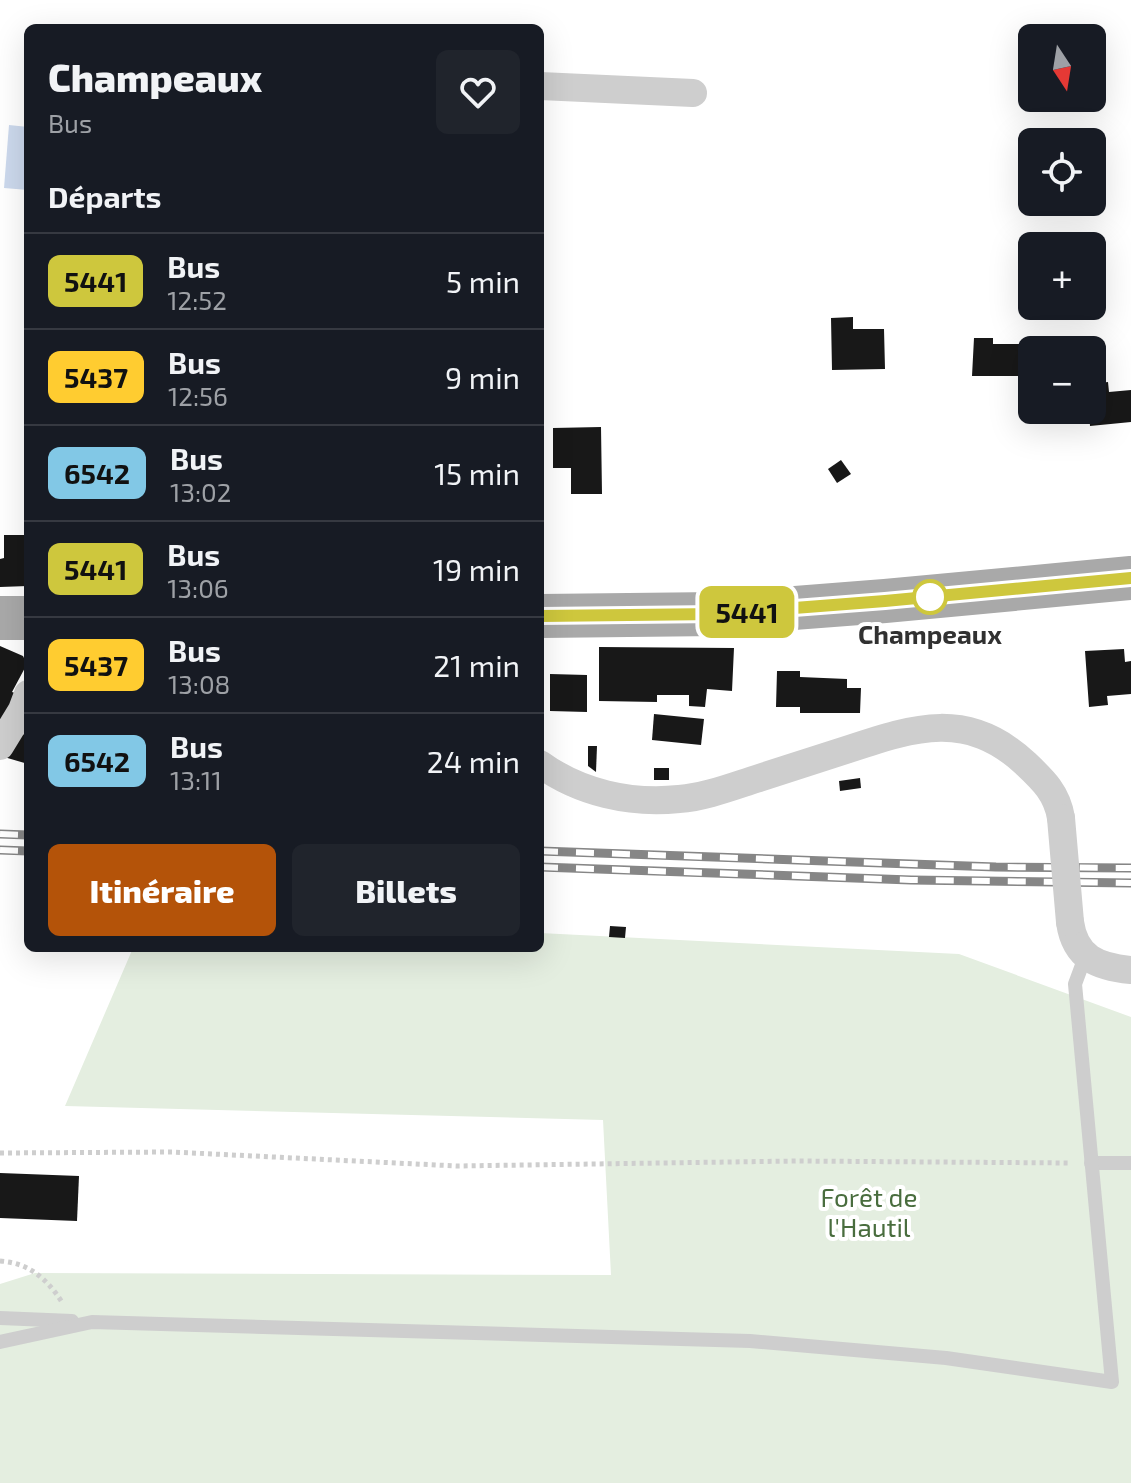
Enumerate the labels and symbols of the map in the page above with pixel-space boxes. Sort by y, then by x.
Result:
north arrow [1018,24,1106,112]
marker: Champeaux [913,580,947,614]
line badge: 5441 [691,586,803,638]
place label: Champeaux [858,618,1002,649]
park label: Forêt de l'Hautil [821,1181,917,1242]

